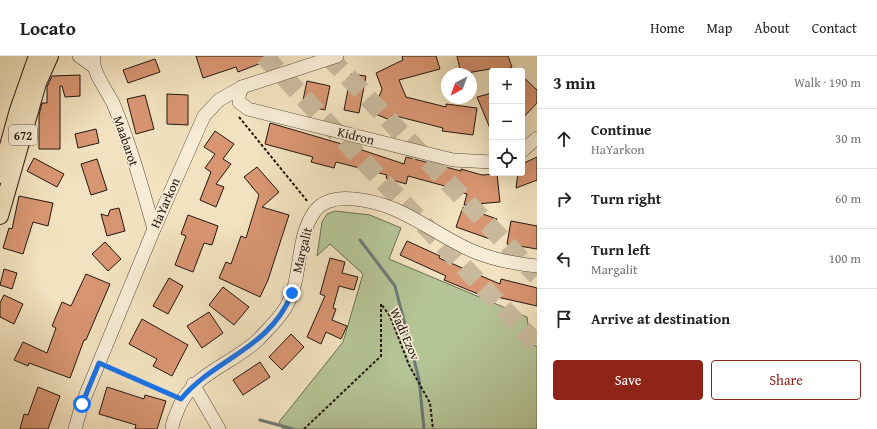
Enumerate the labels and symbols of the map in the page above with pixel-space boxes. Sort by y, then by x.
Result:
north arrow [441,68,477,104]
street label: Maabarot [109,113,144,169]
street label: Kidron [336,122,377,150]
road number: 672 [9,125,37,145]
street label: HaYarkon [145,174,185,231]
street label: Margalit [287,225,317,275]
route end [283,284,301,302]
street label: Wadi Ezov [385,305,425,364]
route start [73,395,91,413]

